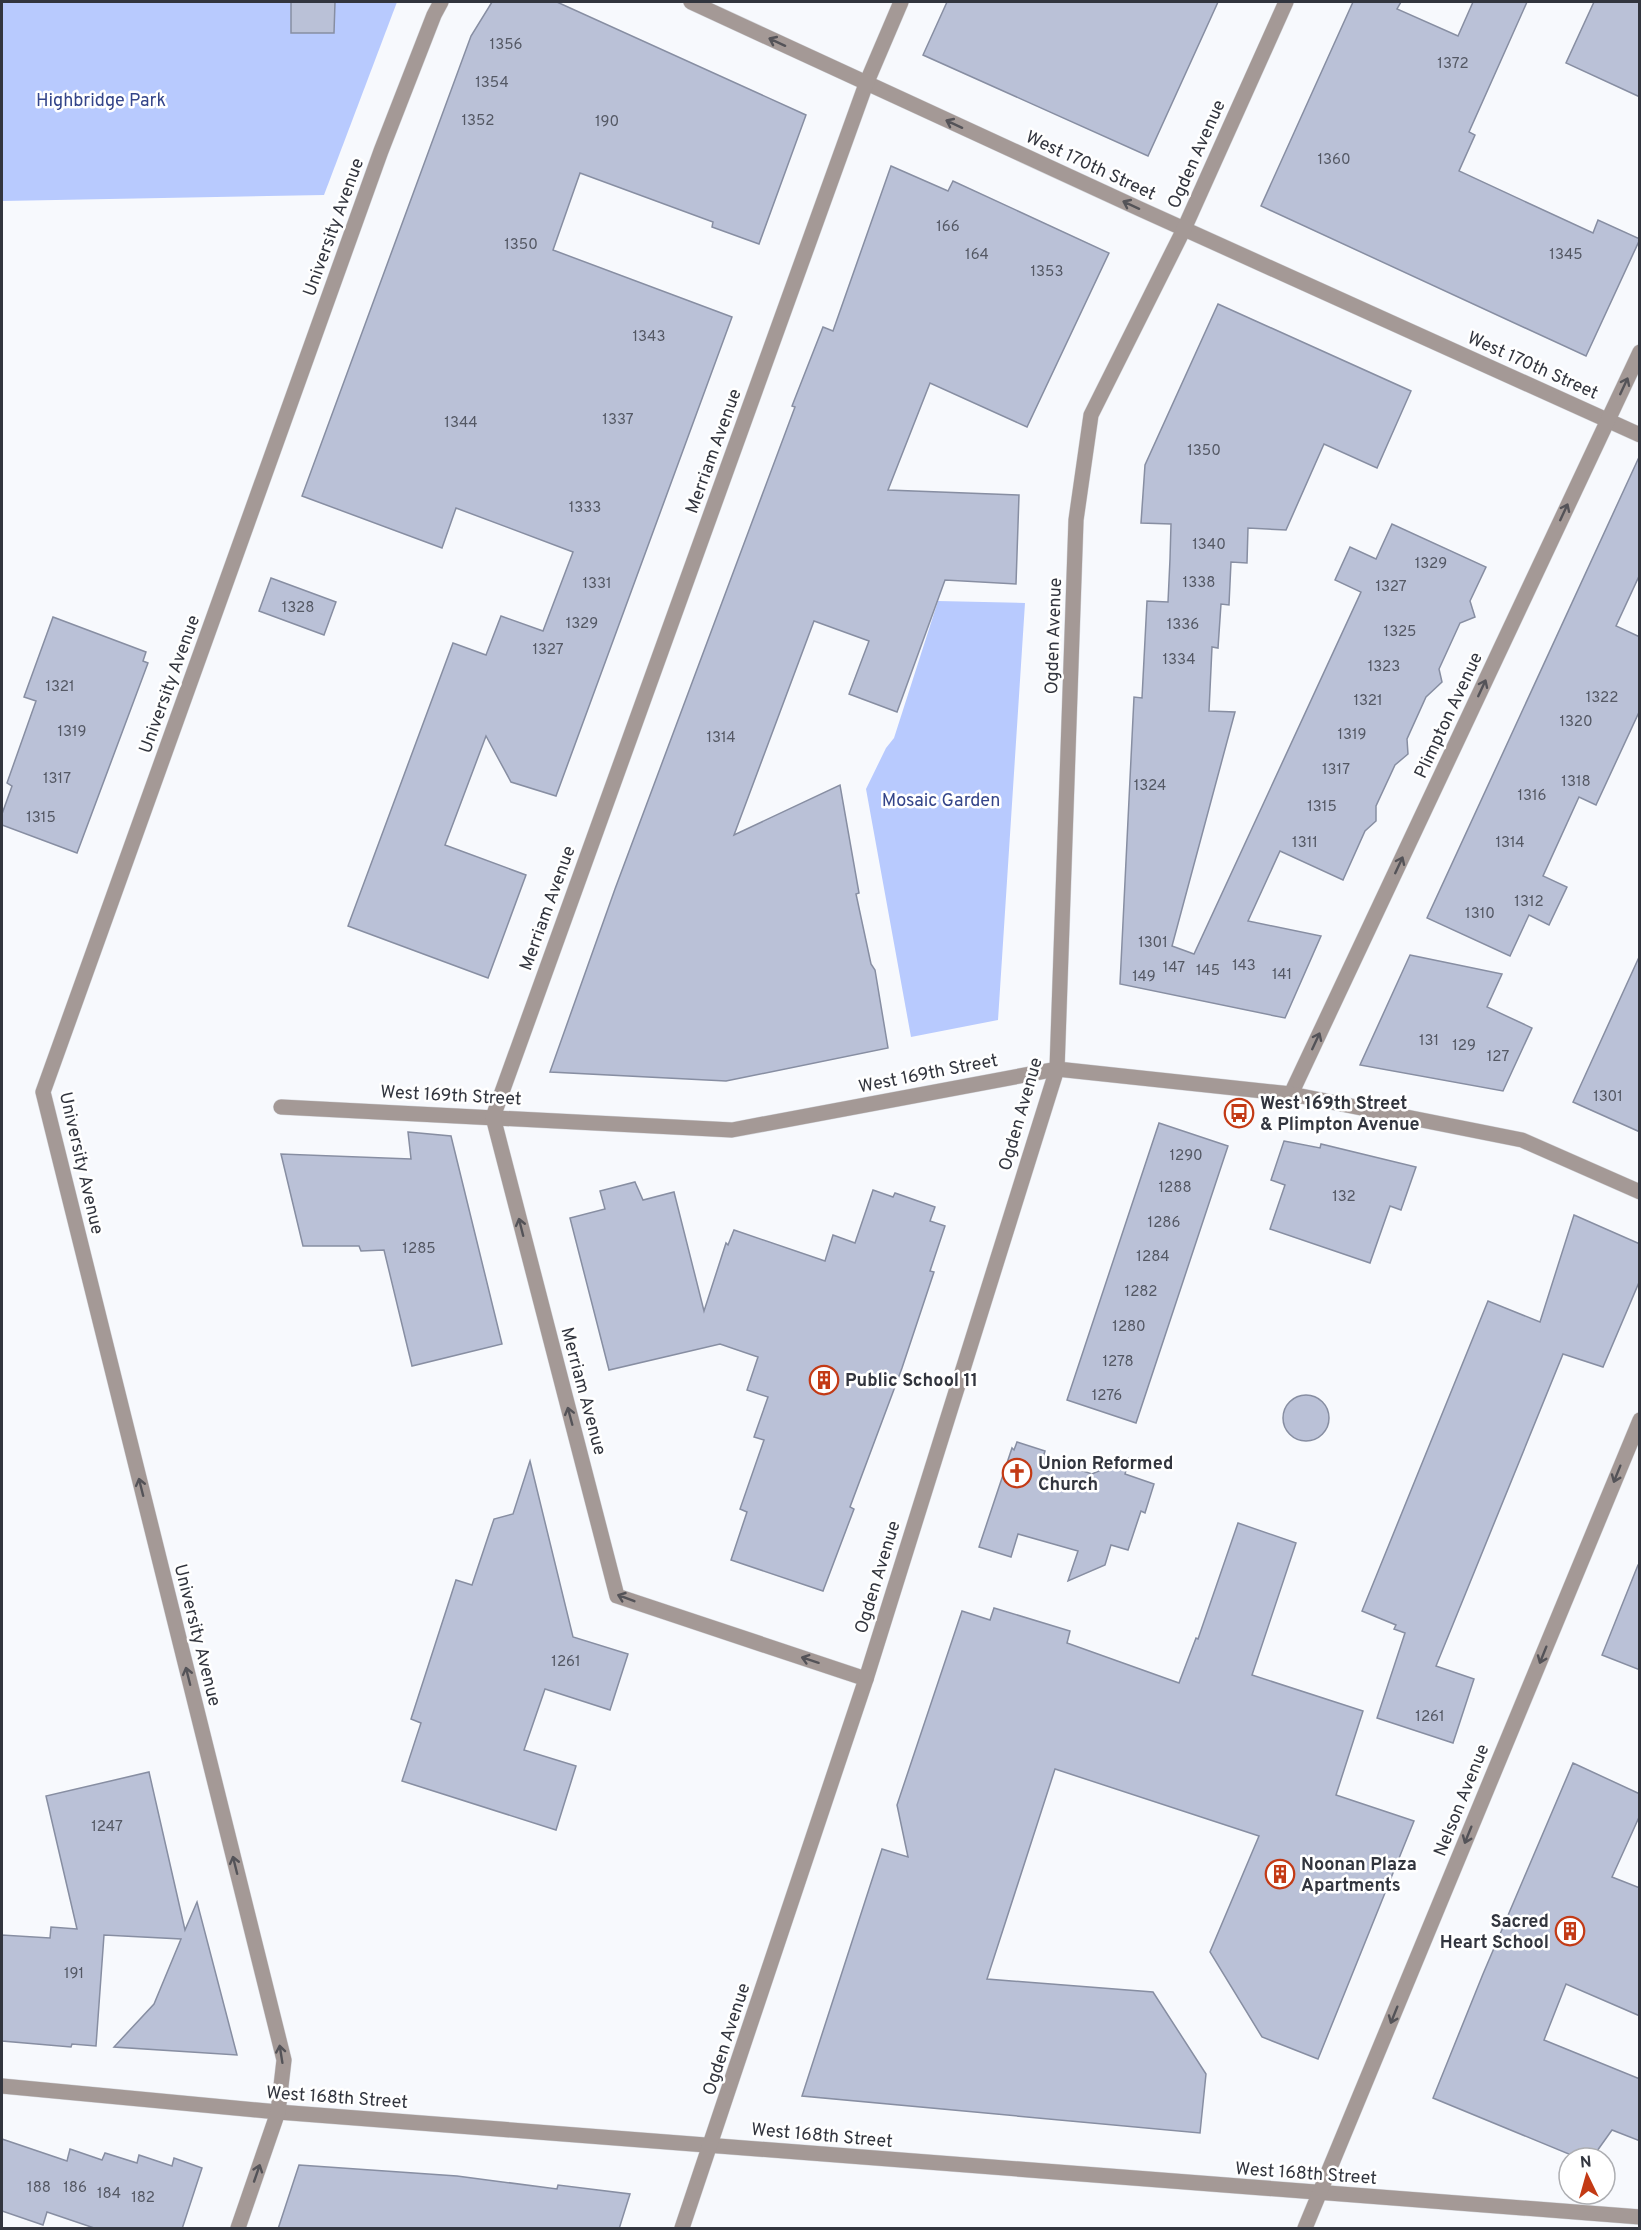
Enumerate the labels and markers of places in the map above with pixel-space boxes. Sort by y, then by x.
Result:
place label: West 169th Street & Plimpton Avenue [1260,1093,1420,1137]
bus stop icon: West 169th Street & Plimpton Avenue [1223,1097,1255,1129]
building icon: Public School 11 [808,1364,840,1396]
place label: Public School 11 [845,1370,978,1393]
place label: Union Reformed Church [1038,1453,1173,1497]
church icon: Union Reformed Church [1001,1457,1033,1489]
place label: Noonan Plaza Apartments [1301,1854,1417,1898]
building icon: Noonan Plaza Apartments [1264,1858,1296,1890]
place label: Sacred Heart School [1440,1911,1549,1955]
building icon: Sacred Heart School [1554,1915,1586,1947]

